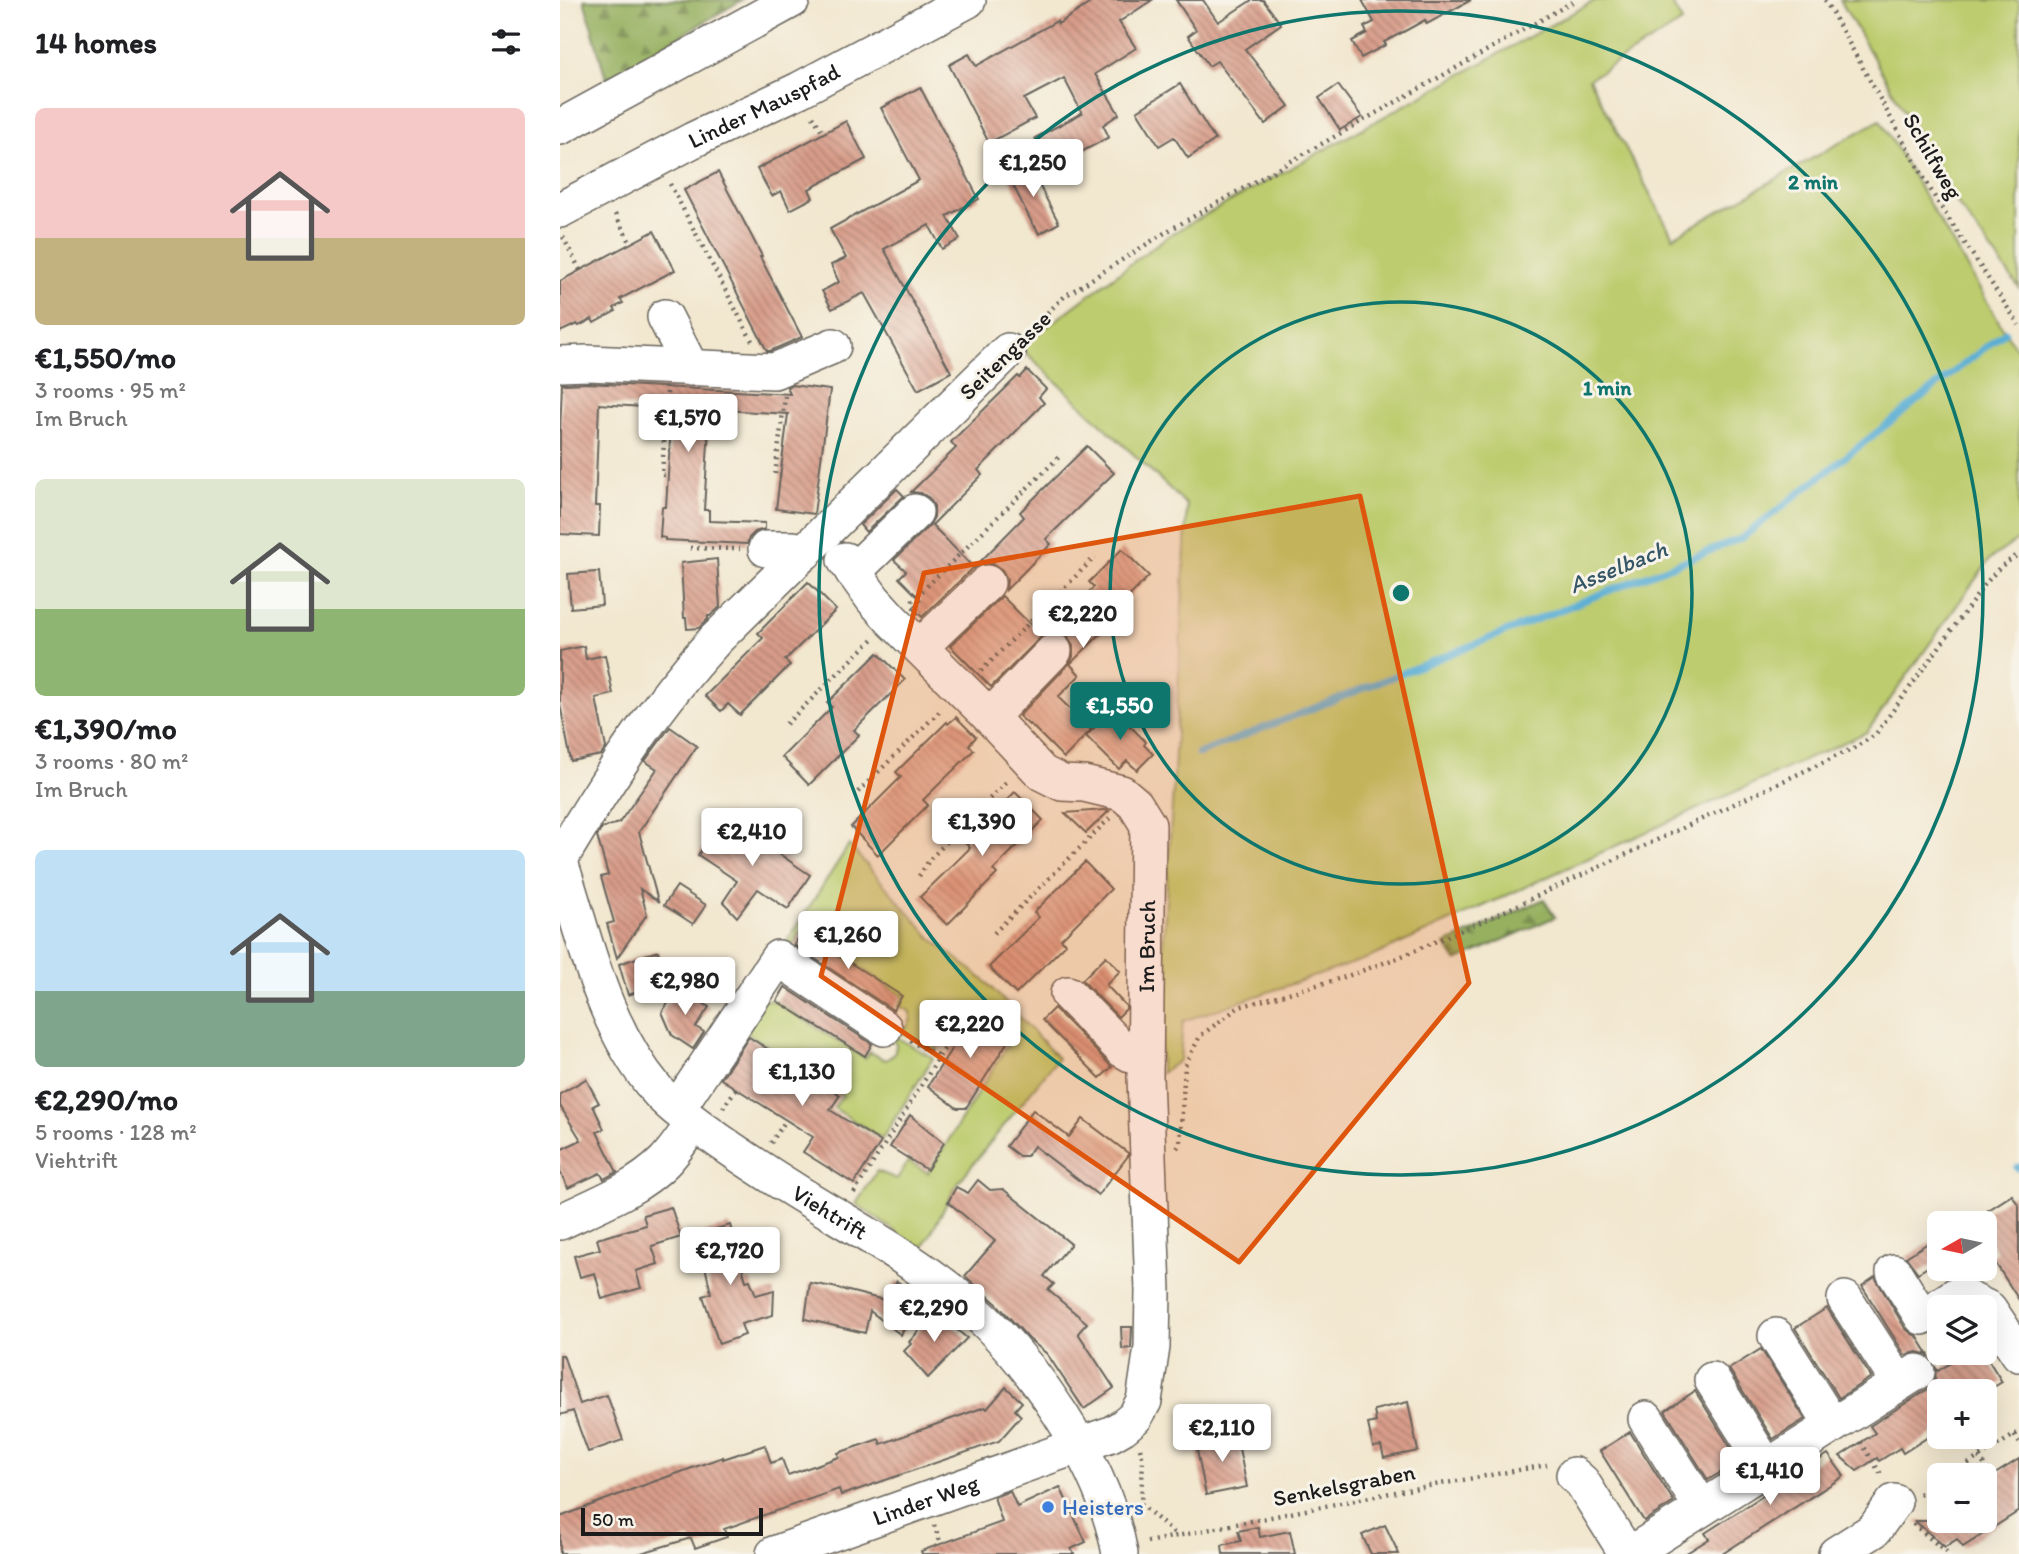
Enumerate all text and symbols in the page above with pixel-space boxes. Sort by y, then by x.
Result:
icon: filters [487,23,525,61]
text: 14 homes [35,24,157,61]
street label: Linder Mauspfad [684,57,845,154]
street label: Schilfweg [1897,108,1969,204]
pin: €1,250 [976,140,1090,199]
text: €1,250 [999,148,1067,176]
icon: home [217,153,343,279]
text: 2 min [1788,169,1839,194]
street label: Seitengasse [953,304,1057,406]
text: €1,550/mo [35,339,176,376]
text: 1 min [1583,375,1632,400]
text: 3 rooms · 95 m² [35,376,186,404]
pin: €1,570 [631,394,745,454]
text: €1,570 [655,403,721,431]
text: Im Bruch [35,404,128,432]
icon: home [217,524,343,650]
water label: Asselbach [1565,534,1671,599]
centre of rings [1389,581,1413,605]
pin: €2,220 [1026,590,1140,650]
text: €2,220 [1048,599,1118,627]
pin: €1,550 [1063,682,1177,742]
text: €1,550 [1086,691,1154,719]
text: €1,390/mo [35,710,177,747]
text: 3 rooms · 80 m² [35,747,189,775]
text: Im Bruch [35,775,128,803]
pin: €1,390 [925,798,1039,858]
text: €1,390 [948,807,1016,835]
pin: €2,410 [695,808,809,868]
text: €2,410 [717,817,787,845]
icon: home [217,895,343,1021]
street label: Im Bruch [1132,899,1161,993]
pin: €1,260 [791,912,905,971]
text: €1,260 [814,920,882,948]
pin: €2,980 [628,958,742,1017]
text: €2,980 [650,966,720,994]
pin: €2,220 [913,1000,1027,1060]
text: €2,220 [935,1009,1005,1037]
pin: €1,130 [745,1048,859,1108]
text: €1,130 [769,1057,835,1085]
text: €2,290/mo [35,1081,178,1118]
text: 5 rooms · 128 m² [35,1118,197,1146]
text: Viehtrift [35,1146,118,1174]
street label: Viehtrift [787,1179,873,1246]
north arrow [1927,1211,1997,1281]
map controls [1927,1211,1997,1533]
pin: €2,720 [673,1228,787,1287]
text: €2,720 [696,1236,764,1264]
pin: €2,290 [877,1284,991,1344]
text: €2,290 [900,1293,968,1321]
button: layers [1927,1295,1997,1365]
button: + [1927,1379,1997,1449]
pin: €2,110 [1165,1404,1279,1464]
text: €2,110 [1189,1413,1255,1441]
pin: €1,410 [1713,1448,1827,1507]
text: €1,410 [1736,1456,1804,1484]
street label: Senkelsgraben [1271,1457,1417,1513]
button: − [1927,1463,1997,1533]
street label: Linder Weg [869,1468,983,1532]
place label: Heisters [1062,1493,1144,1521]
marker: Heisters [1040,1499,1056,1515]
scale bar [581,1505,763,1537]
text: 50 m [592,1508,634,1531]

